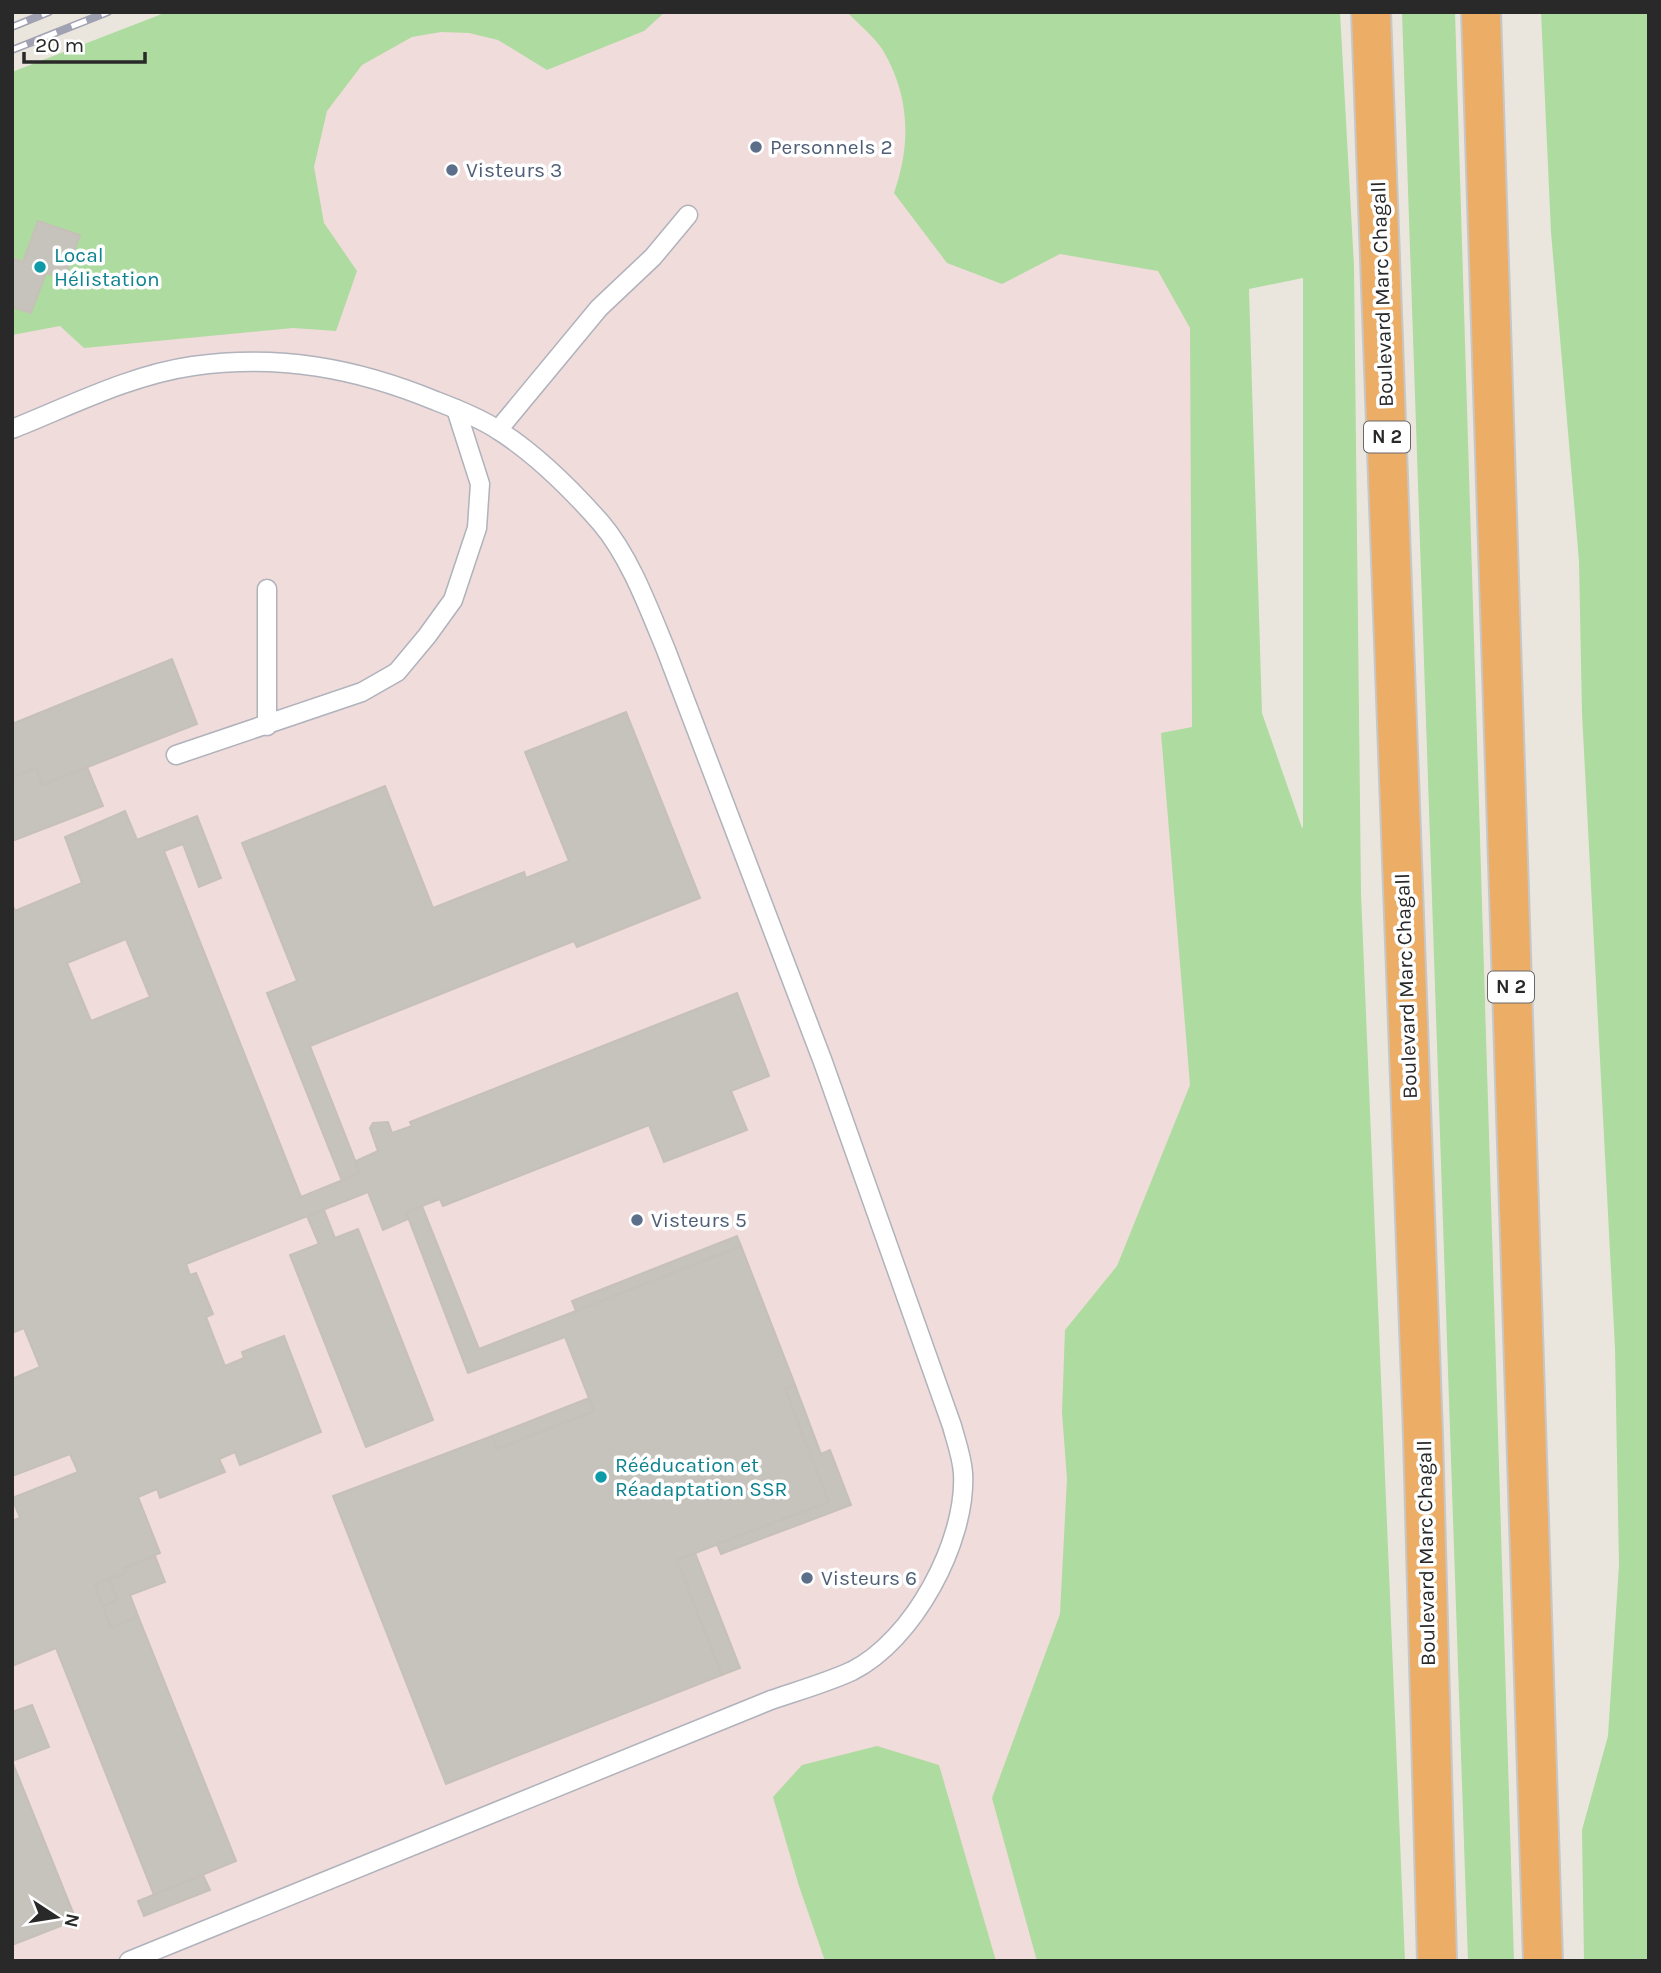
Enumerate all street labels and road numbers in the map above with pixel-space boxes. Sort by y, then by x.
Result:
street label: Boulevard Marc Chagall [1366,181,1398,407]
road number: N 2 [1364,422,1410,452]
street label: Boulevard Marc Chagall [1390,873,1422,1099]
road number: N 2 [1488,972,1534,1002]
street label: Boulevard Marc Chagall [1412,1440,1440,1666]

